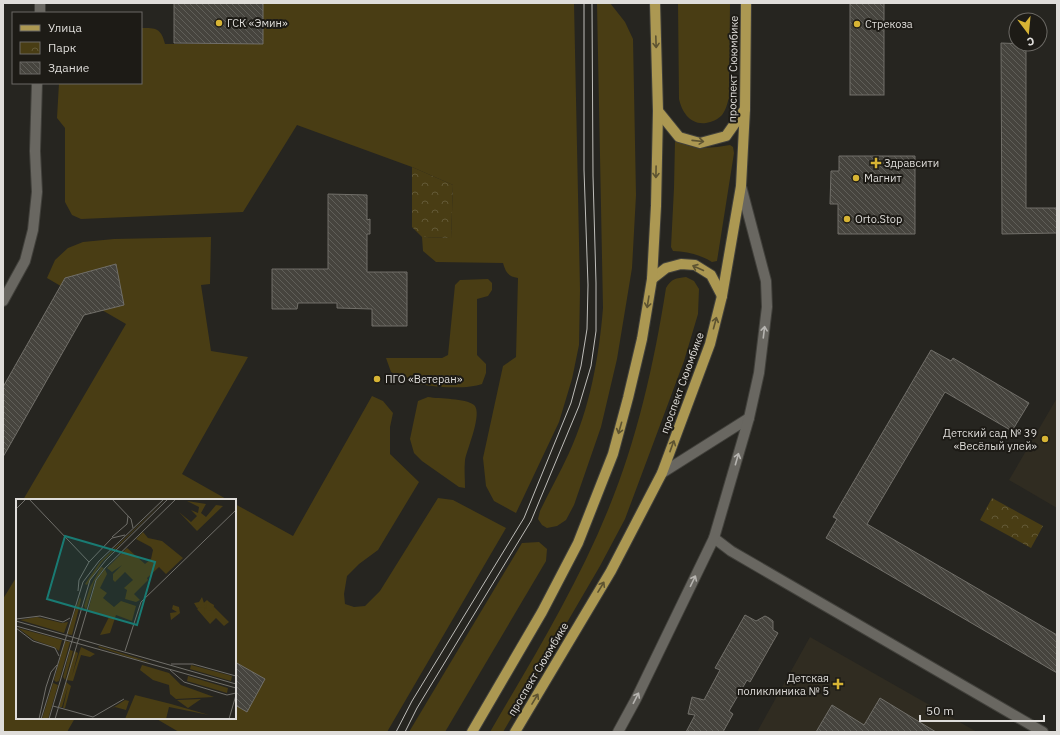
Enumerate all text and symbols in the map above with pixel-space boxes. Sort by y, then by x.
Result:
legend [12,12,142,84]
north arrow [1008,12,1048,52]
street label: проспект Сююмбике [725,15,741,123]
place label: ГСК «Эмин» [227,16,288,30]
place label: Стрекоза [865,17,913,31]
marker: ГСК «Эмин» [214,18,224,28]
marker: Стрекоза [852,19,862,29]
text: Улица [48,20,82,35]
text: С [1025,34,1036,49]
one-way arrow [652,35,660,48]
text: Парк [48,40,77,55]
text: Здание [48,60,90,75]
one-way arrow [691,137,704,145]
place label: Здравсити [884,156,939,170]
marker: Здравсити [871,158,881,168]
one-way arrow [653,165,660,178]
place label: Магнит [864,171,902,185]
marker: Магнит [851,173,861,183]
place label: Orto.Stop [855,212,902,226]
marker: Orto.Stop [842,214,852,224]
one-way arrow [692,264,704,271]
one-way arrow [644,295,652,308]
one-way arrow [712,317,719,330]
one-way arrow [761,326,768,339]
street label: проспект Сююмбике [657,330,707,436]
place label: ПГО «Ветеран» [385,372,463,386]
marker: ПГО «Ветеран» [372,374,382,384]
one-way arrow [616,422,623,435]
place label: Детский сад № 39 «Весёлый улей» [943,426,1037,453]
marker: Детский сад № 39 «Весёлый улей» [1040,434,1050,444]
one-way arrow [669,440,677,452]
one-way arrow [734,453,741,466]
inset map [16,499,236,719]
one-way arrow [690,575,697,587]
one-way arrow [598,581,606,593]
street label: проспект Сююмбике [504,620,572,718]
place label: Детская поликлиника № 5 [737,671,829,698]
marker: Детская поликлиника № 5 [832,678,844,690]
one-way arrow [633,692,640,704]
one-way arrow [531,693,539,705]
scale bar [920,697,1044,723]
text: 50 m [926,703,954,718]

